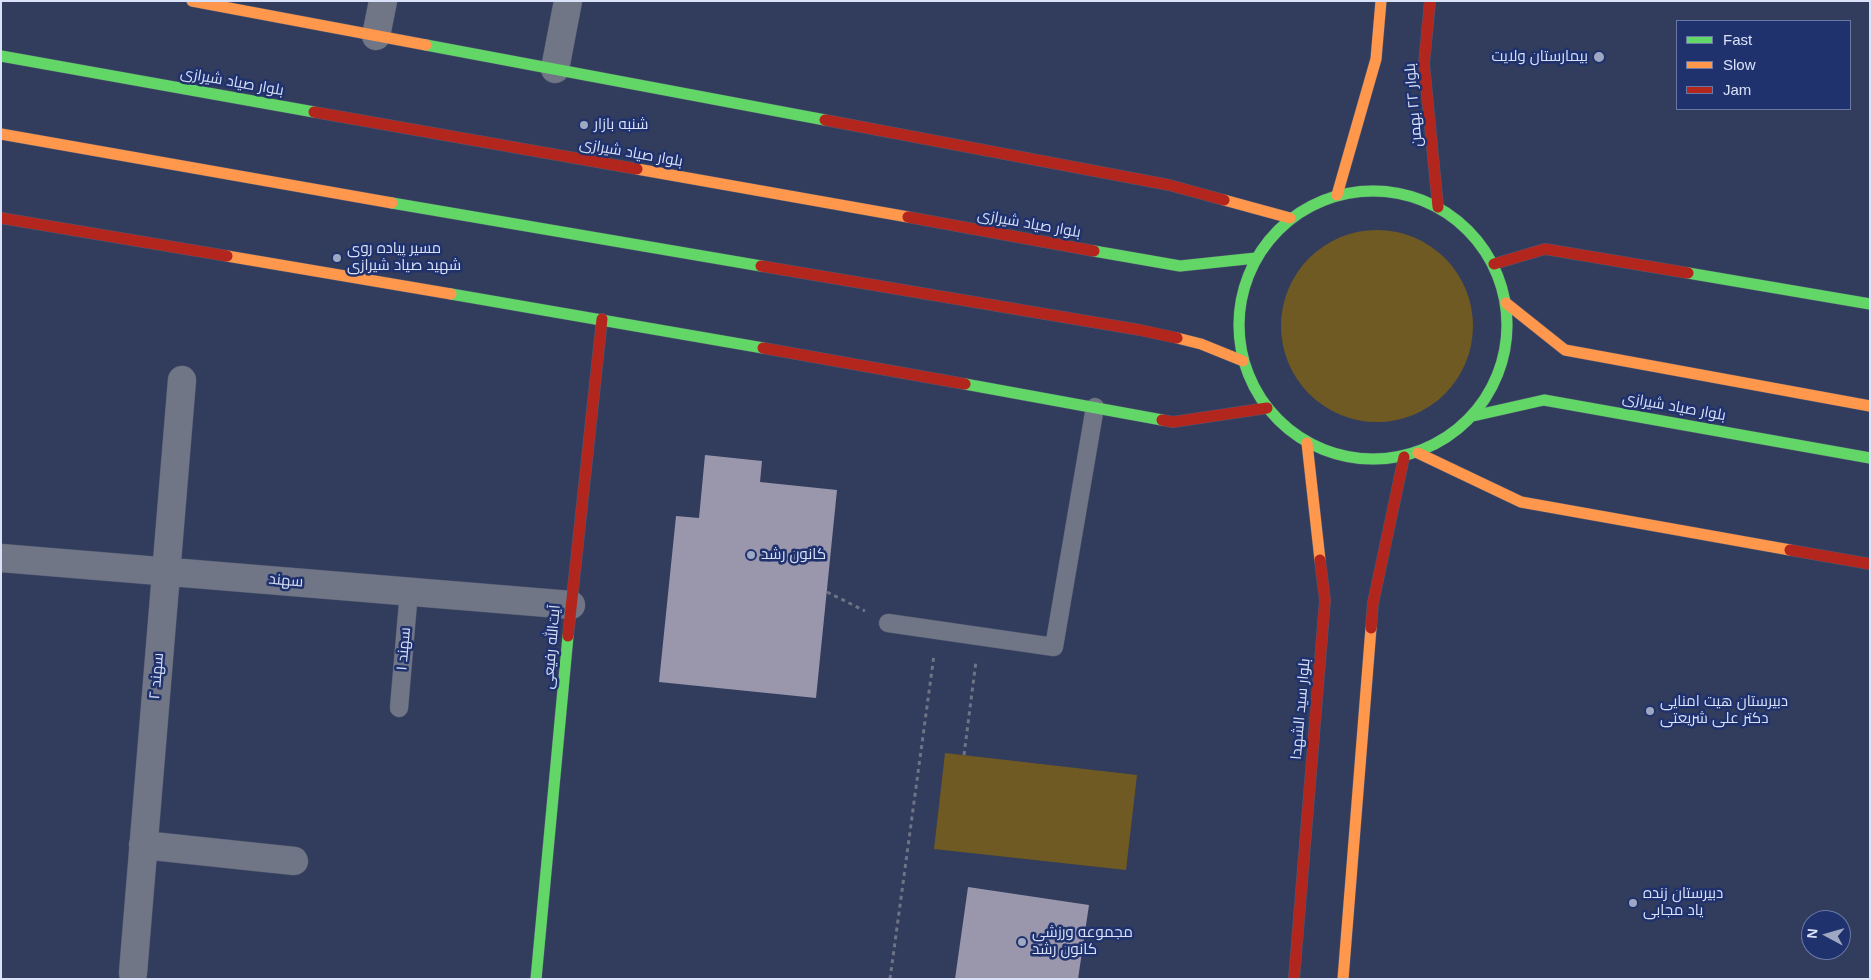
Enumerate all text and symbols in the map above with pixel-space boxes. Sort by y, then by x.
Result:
legend [1676,20,1851,110]
text: Fast [1723,31,1752,48]
place label: بیمارستان ولایت [1492,48,1588,66]
marker: بیمارستان ولایت [1592,50,1606,64]
text: Slow [1723,56,1756,73]
street label: بلوار ۲۲ بهمن [1401,62,1427,148]
street label: بلوار صیاد شیرازی [179,64,285,100]
text: Jam [1723,81,1751,98]
place label: شنبه بازار [594,116,648,134]
marker: شنبه بازار [578,119,590,131]
street label: بلوار صیاد شیرازی [578,135,684,171]
street label: بلوار صیاد شیرازی [976,206,1082,242]
place label: مسیر پیاده روی شهید صیاد شیرازی [347,240,461,275]
marker: مسیر پیاده روی شهید صیاد شیرازی [331,252,343,264]
street label: بلوار صیاد شیرازی [1621,389,1727,425]
place label: کانون رشد [761,546,826,564]
marker: کانون رشد [745,549,757,561]
street label: سهند [268,571,304,591]
street label: آیت‌الله رفیعی [539,604,565,690]
street label: سهند ۱ [393,627,415,671]
street label: سهند ۲ [146,652,168,700]
street label: بلوار سید الشهدا [1288,658,1314,760]
place label: دبیرستان هیت امنایی دکتر علی شریعتی [1660,693,1788,728]
marker: دبیرستان هیت امنایی دکتر علی شریعتی [1644,705,1656,717]
place label: دبیرستان زنده یاد مجابی [1643,885,1723,920]
marker: دبیرستان زنده یاد مجابی [1627,897,1639,909]
north arrow [1801,910,1851,960]
place label: مجموعه ورزشی کانون رشد [1032,924,1133,959]
text: N [1804,928,1821,939]
marker: مجموعه ورزشی کانون رشد [1016,936,1028,948]

